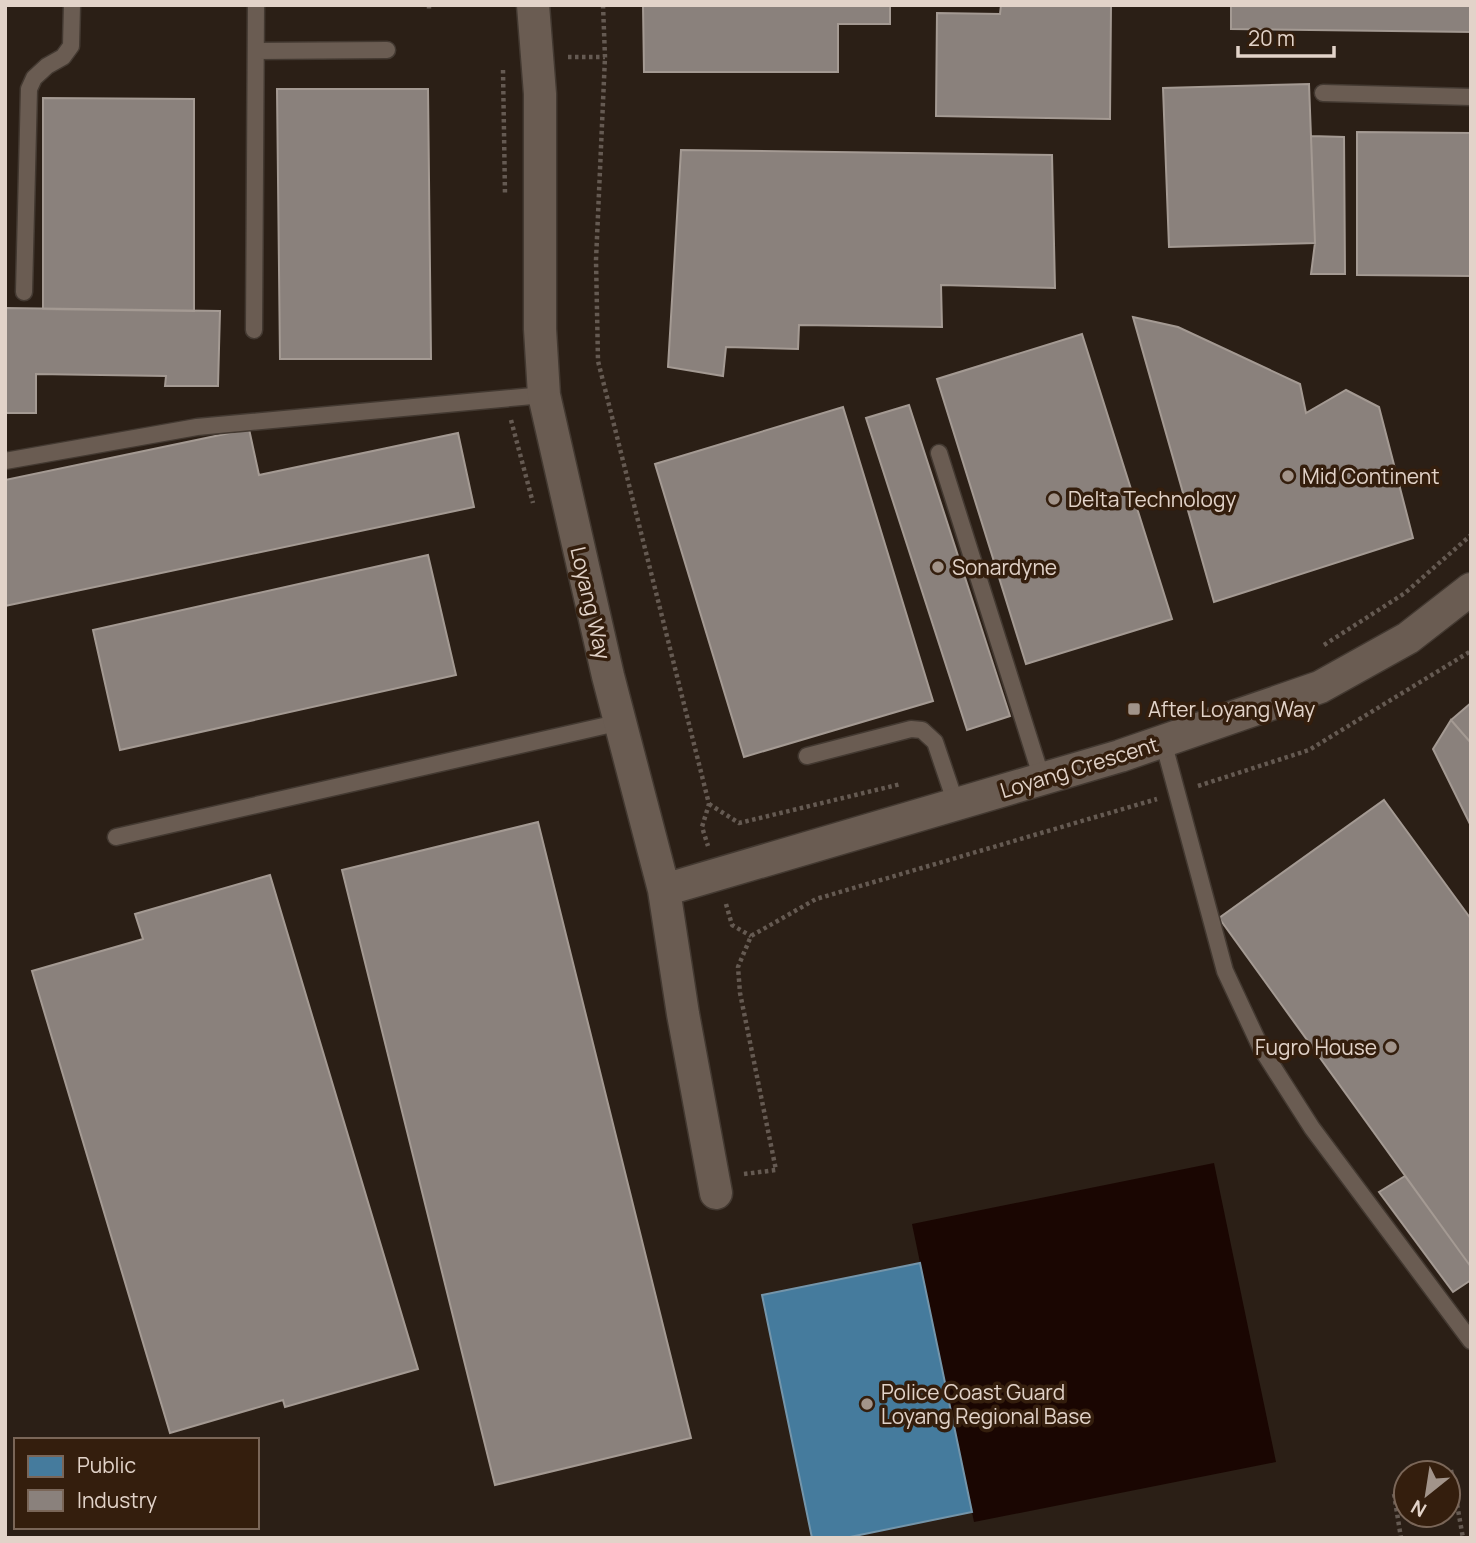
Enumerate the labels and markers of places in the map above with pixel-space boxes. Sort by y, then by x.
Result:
place label: Mid Continent [1302,462,1440,490]
marker: Mid Continent [1280,468,1296,484]
place label: Delta Technology [1068,485,1236,513]
marker: Delta Technology [1046,491,1062,507]
place label: Sonardyne [952,553,1057,581]
marker: Sonardyne [930,559,946,575]
place label: After Loyang Way [1148,695,1315,723]
marker: After Loyang Way [1126,701,1142,717]
place label: Fugro House [1255,1033,1377,1061]
marker: Fugro House [1383,1039,1399,1055]
place label: Police Coast Guard Loyang Regional Base [881,1378,1092,1430]
marker: Police Coast Guard Loyang Regional Base [859,1396,875,1412]

